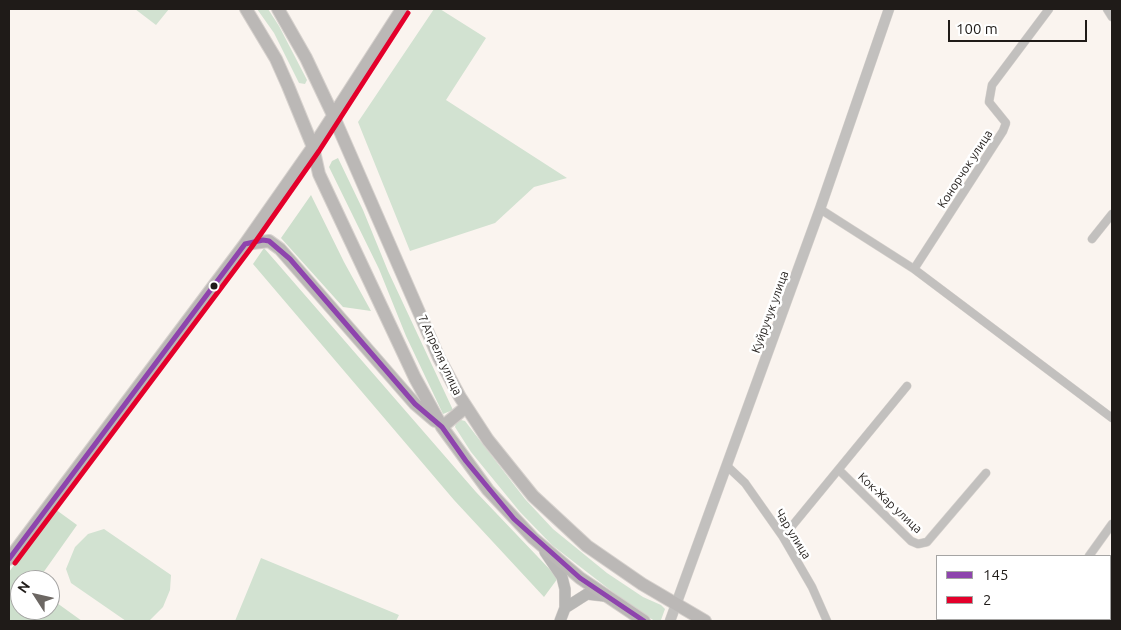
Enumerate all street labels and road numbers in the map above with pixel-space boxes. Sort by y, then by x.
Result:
street label: Конорчок улица [934,127,996,211]
street label: Куйручук улица [748,269,792,355]
street label: 7 Апреля улица [415,313,465,397]
street label: Кок-Жар улица [855,470,925,536]
street label: Чар улица [772,506,814,562]

